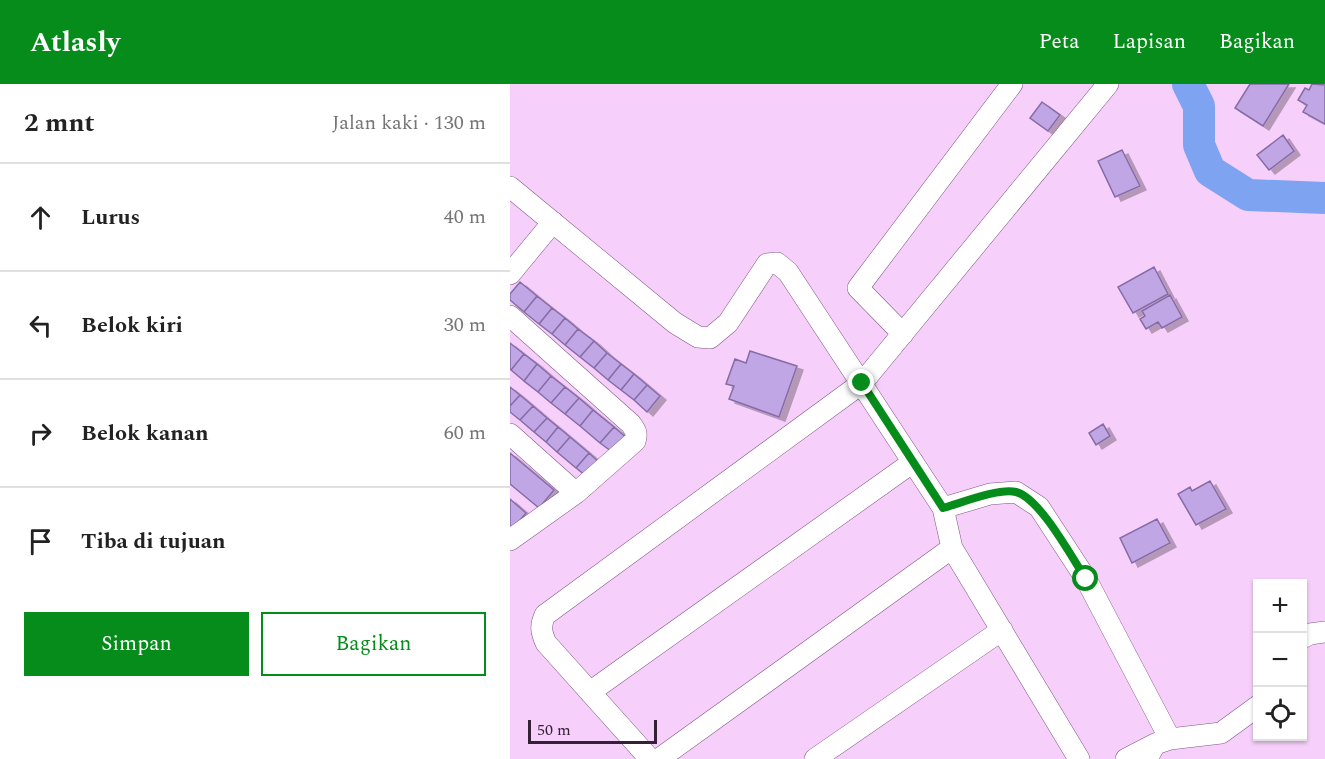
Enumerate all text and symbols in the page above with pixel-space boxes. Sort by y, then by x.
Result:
text: Atlasly [30,21,120,64]
text: Peta [1039,26,1079,58]
text: Lapisan [1112,26,1186,58]
text: Bagikan [1219,26,1295,58]
text: 2 mnt [24,103,95,143]
text: Jalan kaki · 130 m [332,108,486,138]
icon: ahead [24,201,57,234]
text: Lurus [81,201,140,234]
text: 40 m [444,202,486,232]
icon: left [24,309,57,342]
text: Belok kiri [81,309,183,342]
text: 30 m [444,310,486,340]
route end [848,369,874,395]
icon: right [24,417,57,450]
text: Belok kanan [81,417,209,450]
text: 60 m [444,418,486,448]
icon: arrive [24,525,57,558]
text: Tiba di tujuan [81,525,226,558]
route start [1072,565,1098,591]
map controls [1253,579,1307,741]
button: + [1253,579,1307,633]
button: Simpan [24,612,249,676]
button: Bagikan [261,612,486,676]
button: − [1253,633,1307,687]
button: locate [1253,687,1307,741]
scale bar [528,717,657,744]
text: 50 m [537,718,571,742]

